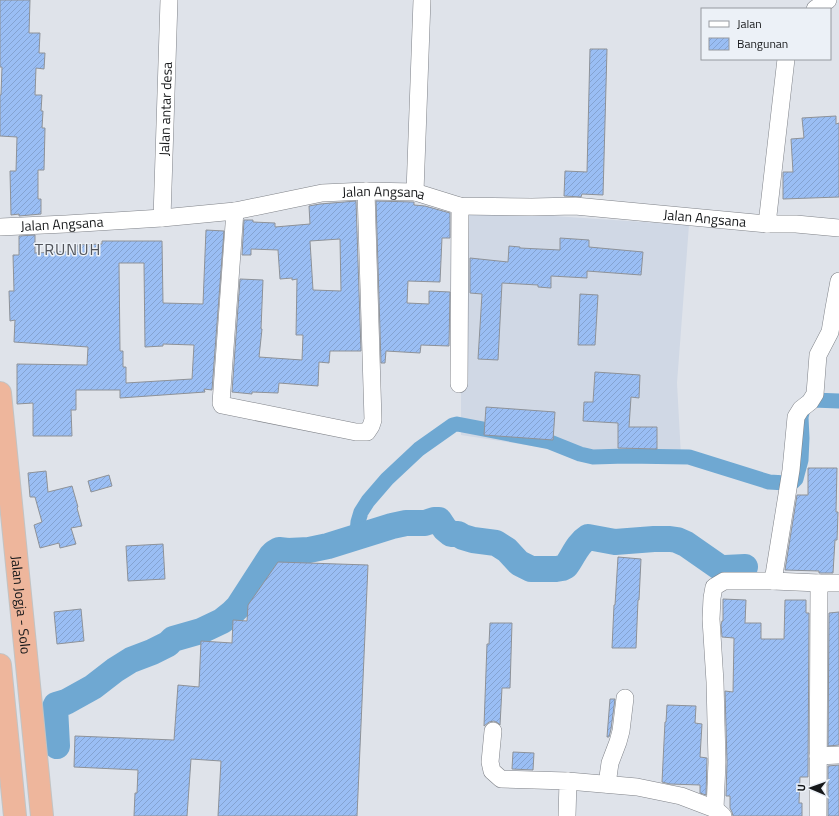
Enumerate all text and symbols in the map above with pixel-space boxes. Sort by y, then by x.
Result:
legend [701,8,831,60]
text: Jalan [737,14,762,33]
text: Bangunan [737,34,788,53]
street label: Jalan antar desa [153,62,177,157]
street label: Jalan Angsana [341,180,428,205]
street label: Jalan Angsana [662,203,747,232]
street label: Jalan Angsana [20,211,104,236]
district label: TRUNUH [35,237,101,261]
street label: Jalan Jogja - Solo [6,555,37,655]
north arrow [791,768,831,808]
text: U [793,784,809,792]

